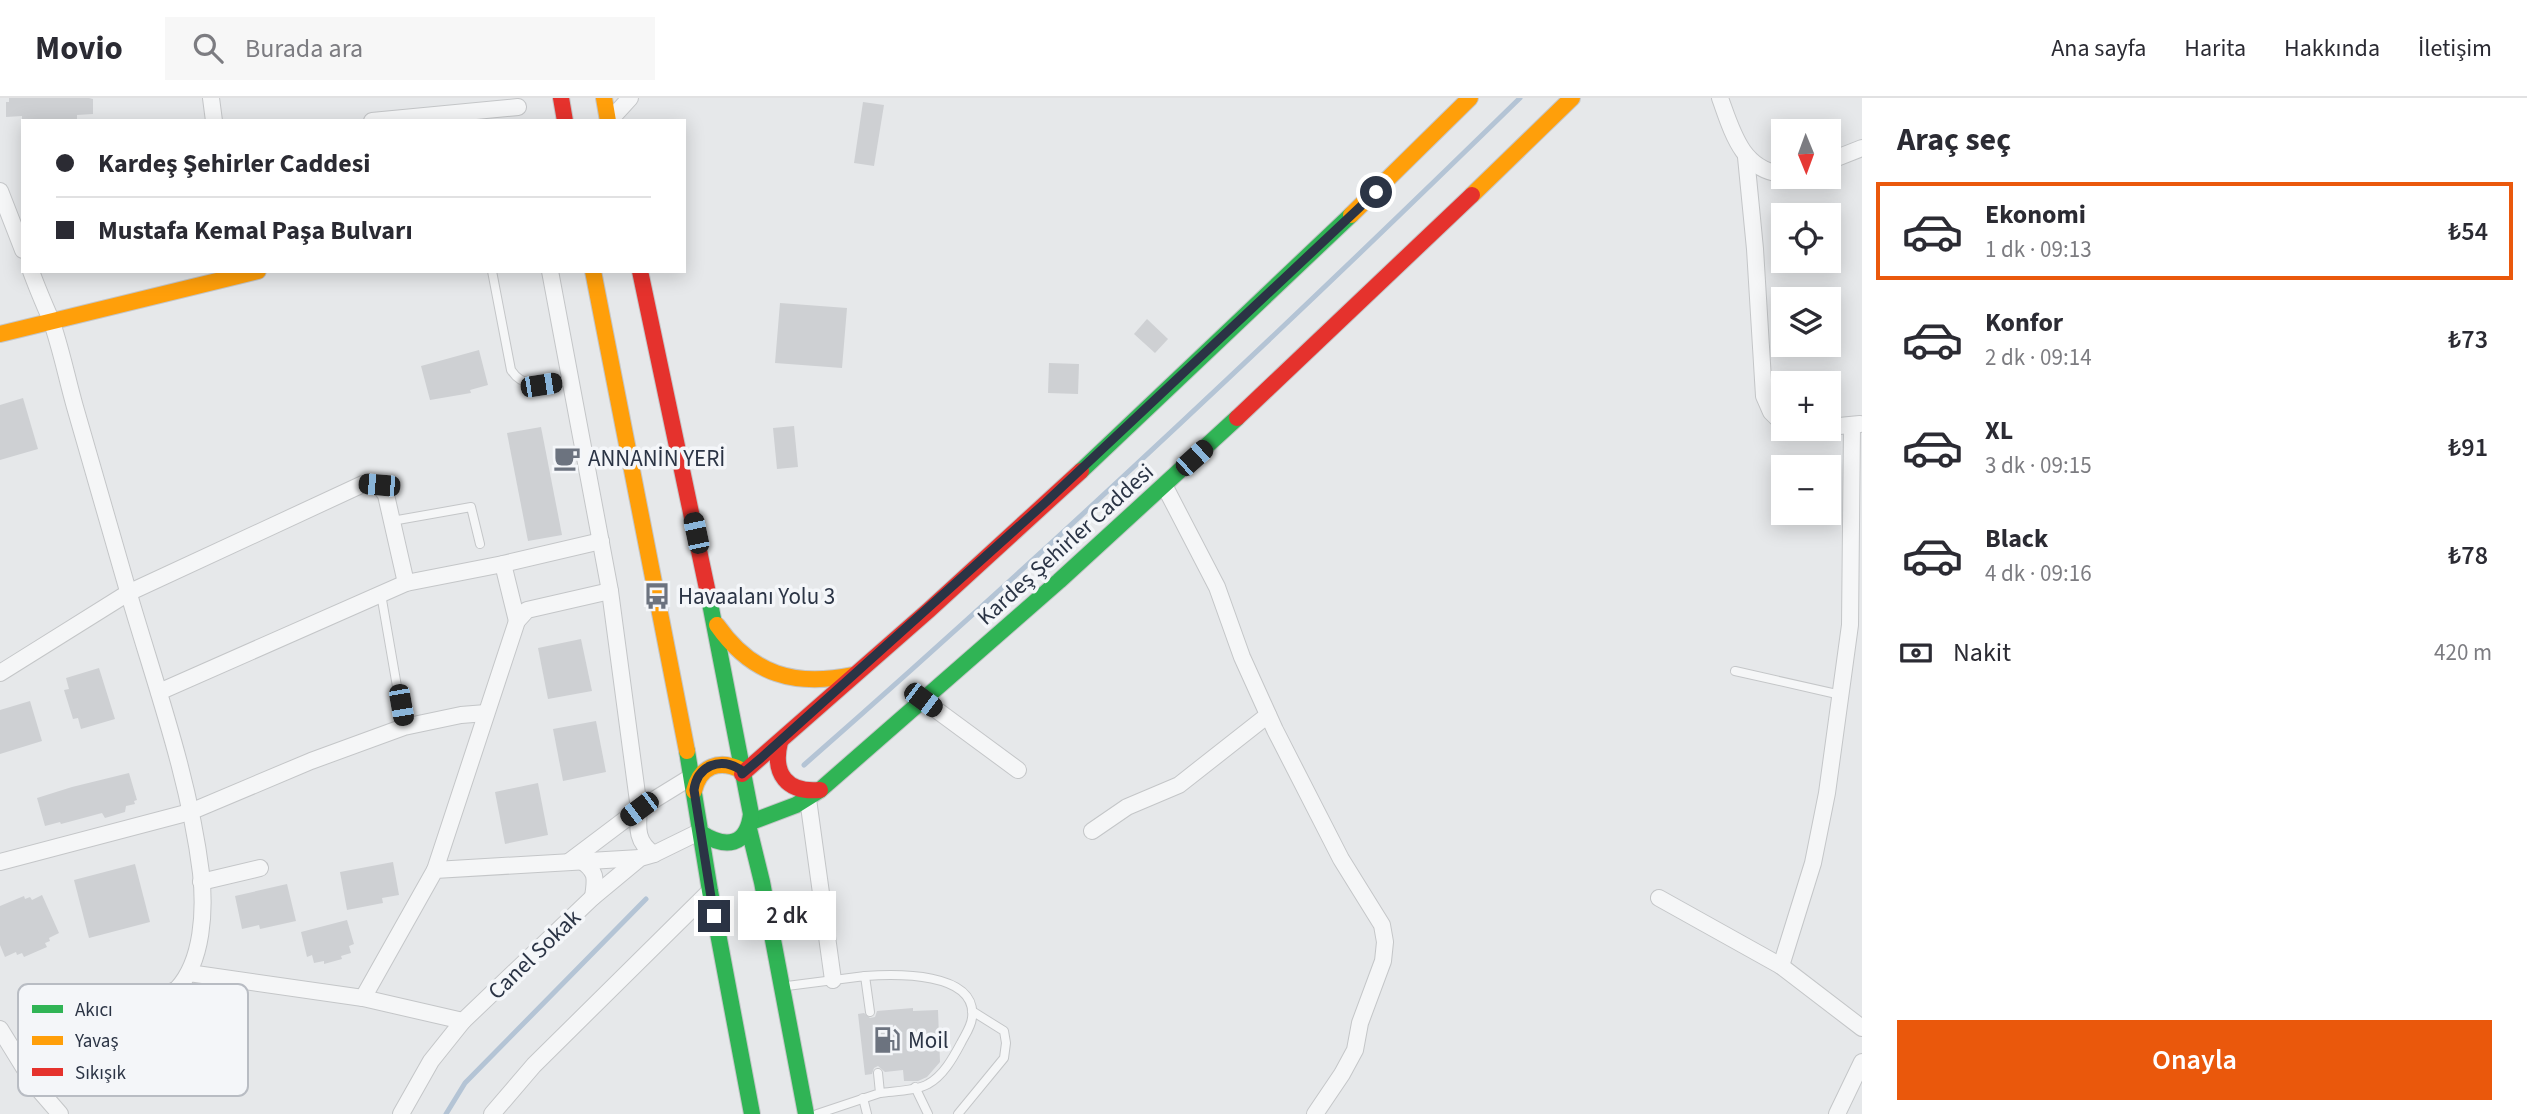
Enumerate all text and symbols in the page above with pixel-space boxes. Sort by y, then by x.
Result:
search box [165,17,655,80]
text: Movio [35,25,123,72]
icon: search [189,29,227,67]
text: Burada ara [245,30,363,67]
text: Ana sayfa [2051,31,2146,66]
text: Harita [2184,31,2246,66]
text: Hakkında [2284,31,2380,66]
text: İletişim [2418,31,2492,66]
text: Araç seç [1897,117,2011,163]
north arrow [1771,119,1841,189]
map controls [1771,119,1841,525]
text: Kardeş Şehirler Caddesi [98,145,370,182]
route start [1360,176,1392,208]
text: Ekonomi [1985,196,2086,233]
icon: car [1901,200,1964,263]
button: locate [1771,203,1841,273]
text: Mustafa Kemal Paşa Bulvarı [98,212,413,249]
text: ₺54 [2448,213,2488,250]
text: 1 dk · 09:13 [1985,233,2092,266]
button: layers [1771,287,1841,357]
text: Konfor [1985,304,2063,341]
icon: car [1901,308,1964,371]
text: ₺73 [2448,321,2488,358]
text: 2 dk · 09:14 [1985,341,2092,374]
car [519,371,564,399]
button: + [1771,371,1841,441]
text: XL [1985,412,2013,449]
icon: car [1901,416,1964,479]
text: ₺91 [2448,429,2488,466]
car [1172,436,1217,480]
place label: ANNANİN YERİ [588,442,725,475]
cafe icon: ANNANİN YERİ [552,443,582,473]
text: 3 dk · 09:15 [1985,449,2092,482]
button: − [1771,455,1841,525]
street label: Kardeş Şehirler Caddesi [970,456,1161,633]
car [358,473,401,497]
car [682,510,711,556]
text: Black [1985,520,2048,557]
icon: car [1901,524,1964,587]
text: ₺78 [2448,537,2488,574]
text: 4 dk · 09:16 [1985,557,2092,590]
place label: Havaalanı Yolu 3 [678,580,835,613]
bus stop icon: Havaalanı Yolu 3 [642,581,672,611]
icon: cash [1897,634,1935,672]
text: Nakit [1953,634,2011,671]
text: 420 m [2434,636,2492,669]
car [900,679,947,721]
car [388,682,415,728]
car [616,788,663,830]
callout: 2 dk [738,892,836,940]
text: 2 dk [766,899,808,932]
route end [698,900,730,932]
street label: Canel Sokak [480,901,589,1007]
legend [18,984,248,1096]
text: Akıcı [75,997,113,1024]
button: Onayla [1897,1020,2492,1100]
place label: Moil [908,1024,949,1057]
fuel station icon: Moil [872,1025,902,1055]
text: Yavaş [74,1028,118,1055]
text: Sıkışık [75,1060,127,1087]

